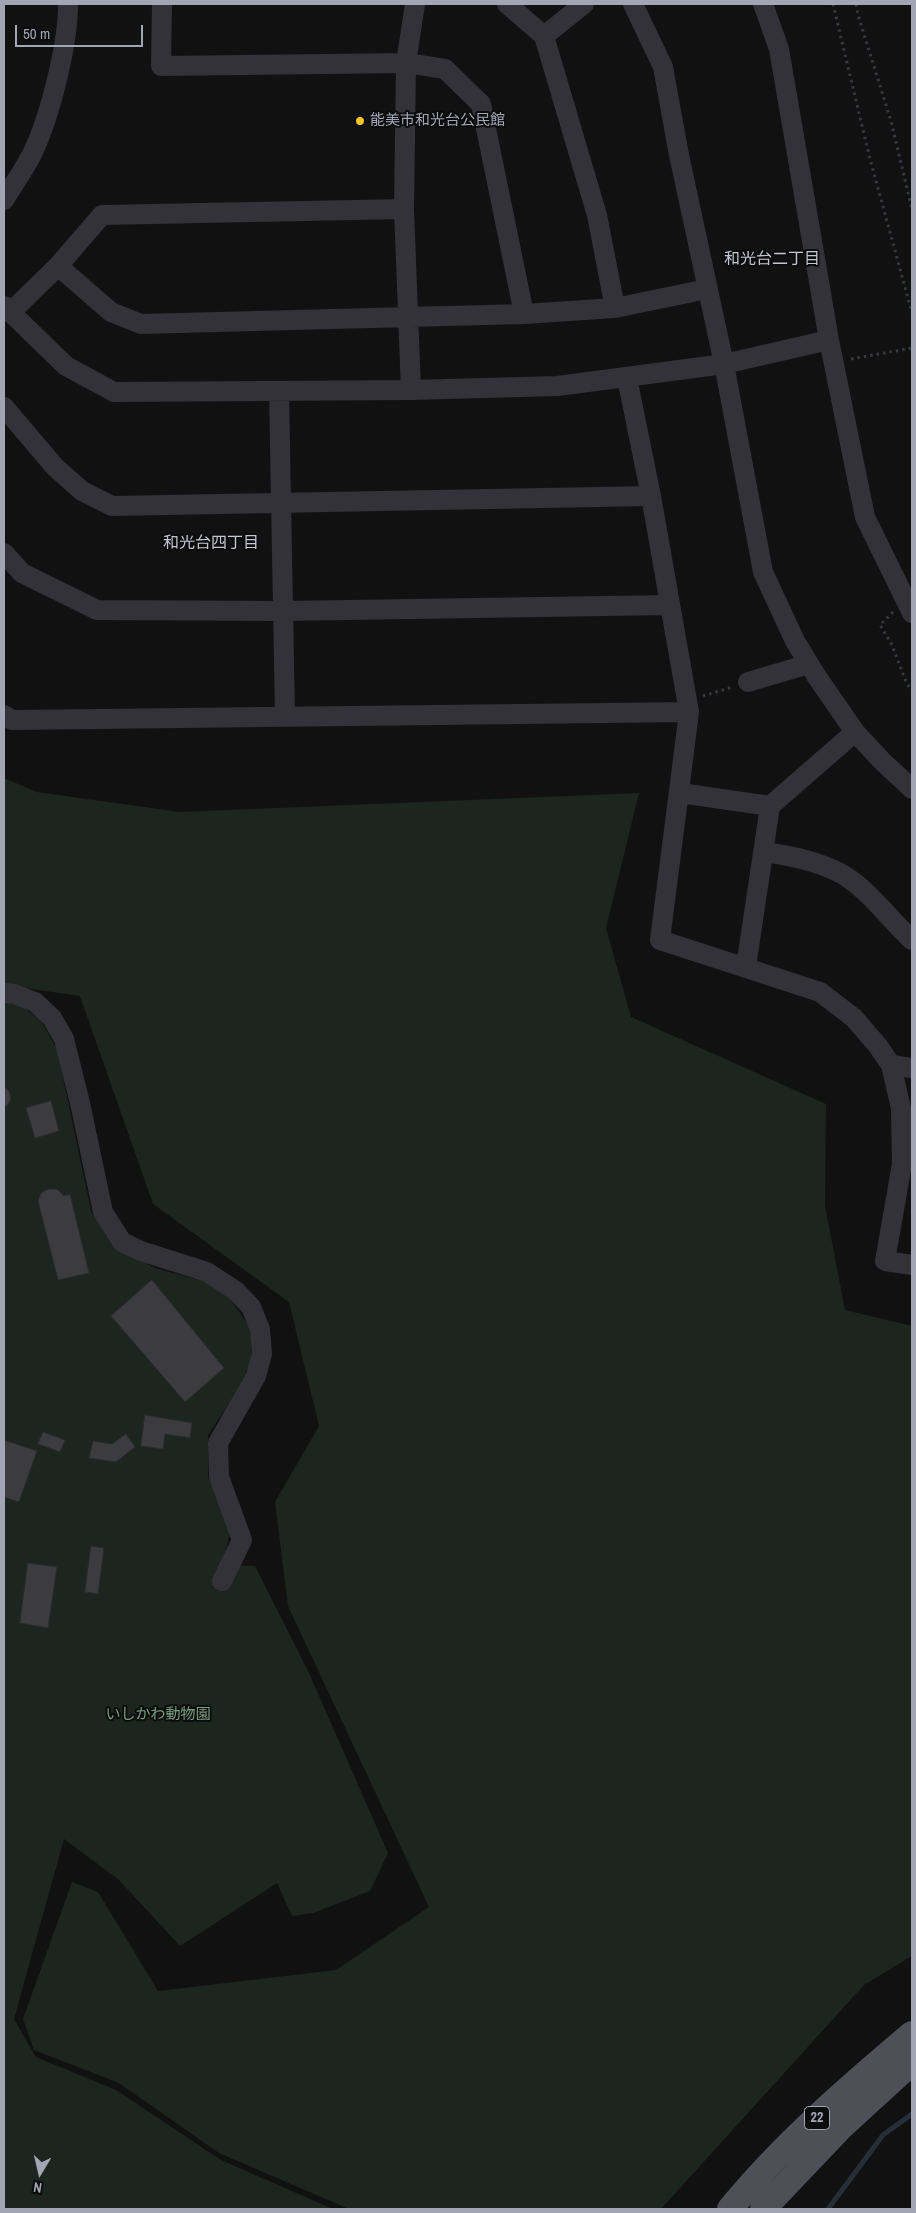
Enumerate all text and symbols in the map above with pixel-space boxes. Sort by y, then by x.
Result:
scale bar [18,15,145,47]
text: 50 m [23,23,50,44]
place label: 能美市和光台公民館 [370,112,505,130]
marker: 能美市和光台公民館 [354,115,366,127]
district label: 和光台二丁目 [724,250,820,270]
district label: 和光台四丁目 [163,534,259,554]
park label: いしかわ動物園 [106,1706,210,1724]
road number: 22 [804,2106,830,2130]
north arrow [15,2148,65,2198]
text: N [32,2178,43,2197]

